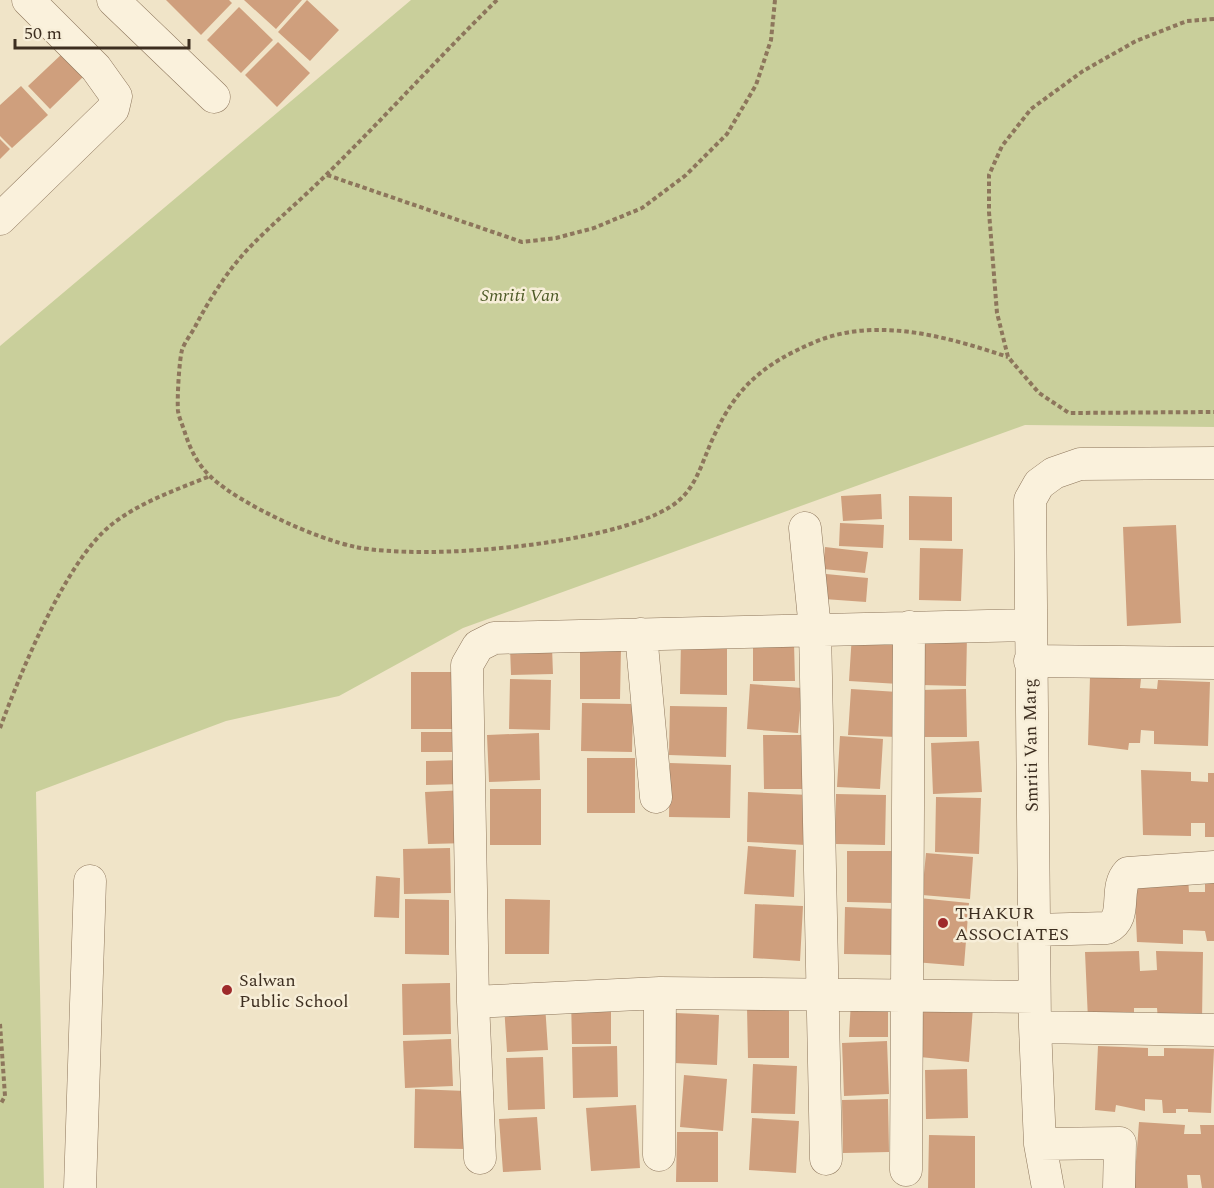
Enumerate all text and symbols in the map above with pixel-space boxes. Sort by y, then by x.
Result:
scale bar [15,12,189,50]
text: 50 m [24,20,62,47]
park label: Smriti Van [480,282,560,309]
street label: Smriti Van Marg [1016,678,1046,812]
place label: THAKUR ASSOCIATES [955,900,1069,948]
marker: THAKUR ASSOCIATES [936,916,950,930]
place label: Salwan Public School [239,967,349,1015]
marker: Salwan Public School [220,983,234,997]

